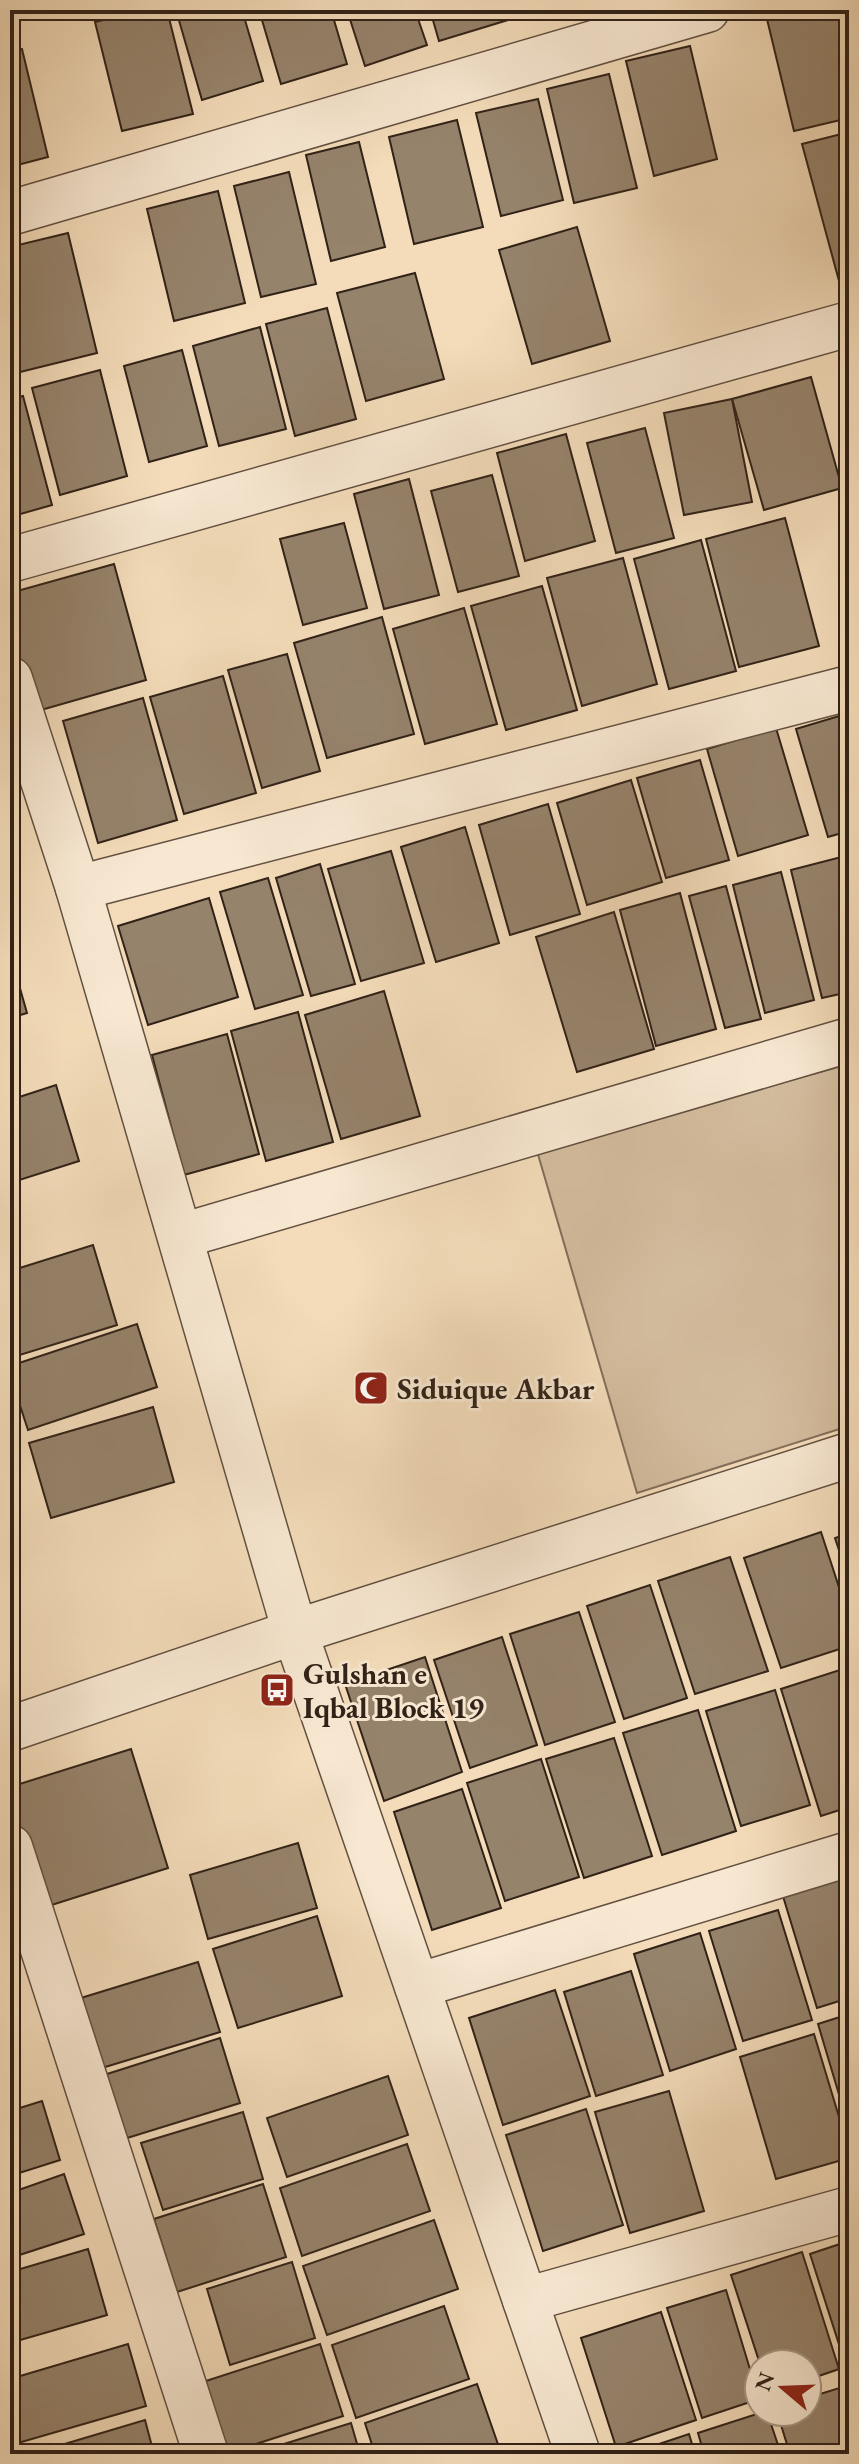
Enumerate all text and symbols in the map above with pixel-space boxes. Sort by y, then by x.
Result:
mosque icon: Siduique Akbar [352,1369,390,1407]
place label: Siduique Akbar [397,1369,595,1408]
place label: Gulshan e Iqbal Block 19 [303,1654,484,1727]
bus stop icon: Gulshan e Iqbal Block 19 [258,1671,296,1709]
north arrow [743,2348,823,2428]
text: N [748,2368,781,2395]

